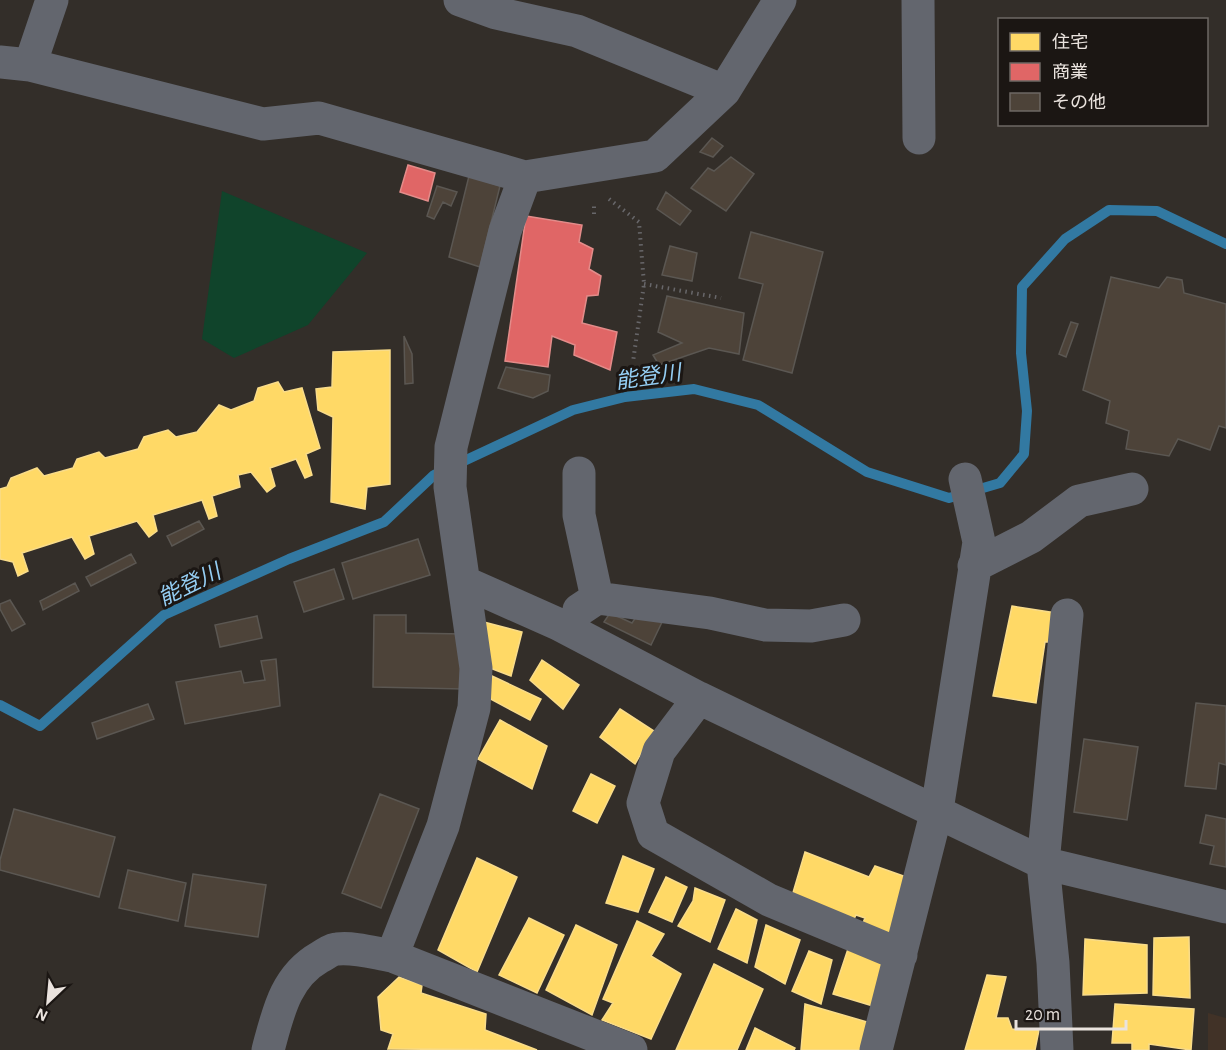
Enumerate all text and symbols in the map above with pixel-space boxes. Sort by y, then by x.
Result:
legend [998,18,1208,126]
text: 住宅 [1052,33,1088,52]
text: 商業 [1052,63,1088,82]
text: その他 [1052,93,1106,112]
water label: 能登川 [614,360,684,392]
water label: 能登川 [155,559,226,609]
north arrow [18,972,78,1032]
scale bar [1016,993,1126,1031]
text: N [33,1005,50,1024]
text: 20 m [1025,1006,1060,1024]

